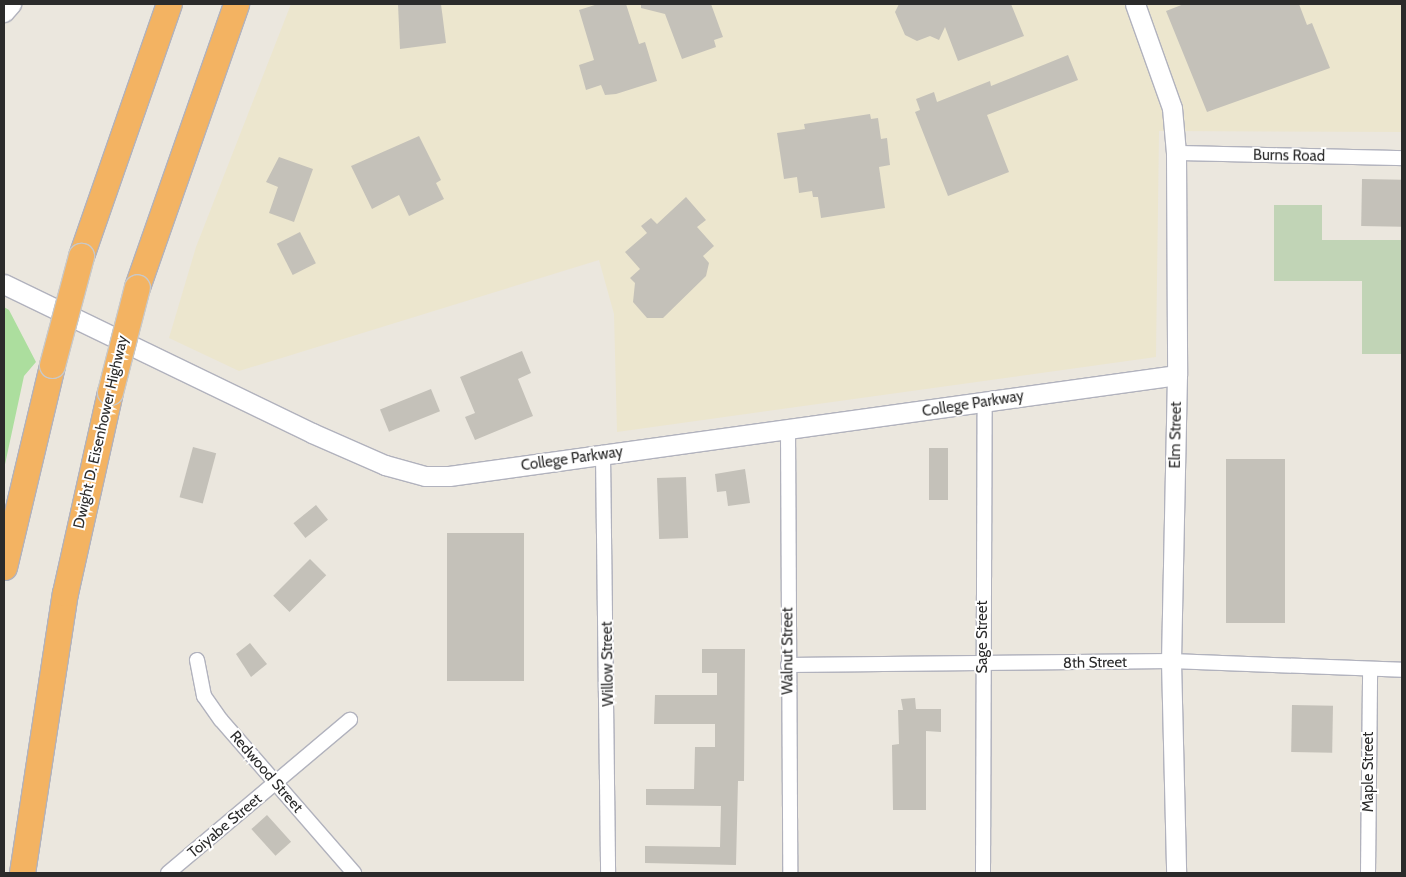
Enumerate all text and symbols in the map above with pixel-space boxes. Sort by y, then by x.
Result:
street label: Burns Road [1253,146,1325,166]
street label: Dwight D. Eisenhower Highway [70,334,132,530]
street label: College Parkway [921,387,1025,421]
street label: Elm Street [1166,401,1186,469]
street label: College Parkway [520,443,624,475]
street label: Sage Street [974,600,992,674]
street label: Walnut Street [779,607,797,695]
street label: Willow Street [598,621,618,707]
street label: 8th Street [1063,653,1127,673]
street label: Redwood Street [226,727,306,817]
street label: Maple Street [1360,732,1378,812]
street label: Toiyabe Street [184,790,266,862]

